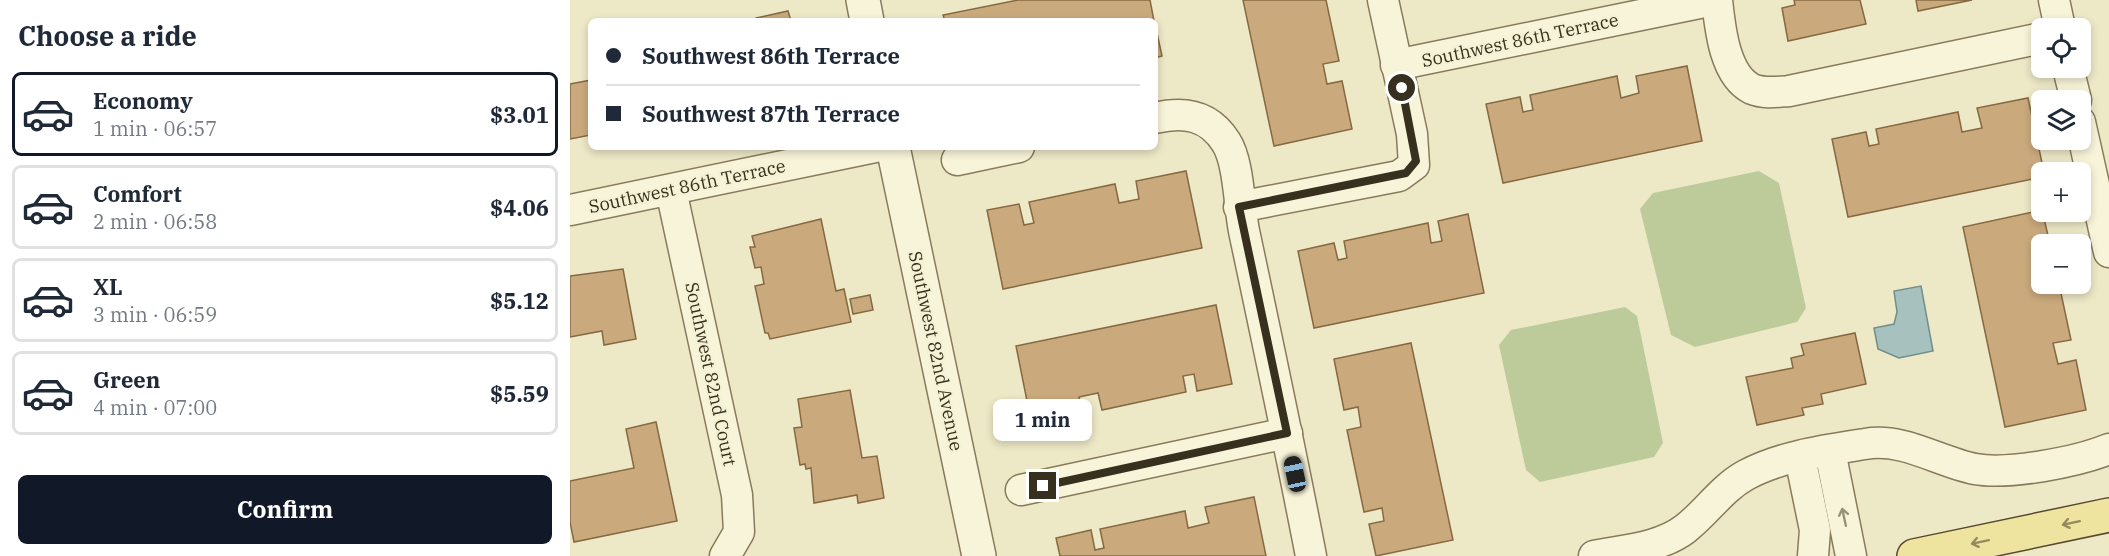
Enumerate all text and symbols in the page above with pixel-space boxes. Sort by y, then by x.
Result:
street label: Southwest 86th Terrace [1420,8,1620,72]
text: Choose a ride [18,18,197,53]
map controls [2031,18,2091,294]
button: locate [2031,18,2091,78]
text: Southwest 86th Terrace [642,41,900,70]
route start [1388,74,1415,101]
text: Economy [93,86,193,115]
icon: car [21,87,75,141]
button: layers [2031,90,2091,150]
text: Southwest 87th Terrace [642,99,900,128]
text: $3.01 [490,100,549,129]
text: 1 min · 06:57 [93,115,217,142]
street label: Southwest 86th Terrace [587,154,787,218]
button: + [2031,162,2091,222]
text: Comfort [93,179,182,208]
icon: car [21,180,75,234]
text: $4.06 [490,193,549,222]
text: 2 min · 06:58 [93,208,217,235]
button: − [2031,234,2091,294]
street label: Southwest 82nd Avenue [904,249,968,453]
text: XL [93,272,123,301]
icon: car [21,273,75,327]
street label: Southwest 82nd Court [680,280,742,468]
text: $5.12 [490,286,549,315]
text: 3 min · 06:59 [93,301,217,328]
text: Green [93,365,160,394]
icon: car [21,366,75,420]
text: $5.59 [490,379,549,408]
text: 4 min · 07:00 [93,394,217,421]
callout: 1 min [994,399,1092,441]
text: 1 min [1015,406,1071,433]
car [1282,455,1308,493]
route end [1029,472,1056,499]
button: Confirm [18,475,552,544]
one-way arrow [1837,508,1849,527]
one-way arrow [2062,518,2081,529]
one-way arrow [1970,537,1990,548]

